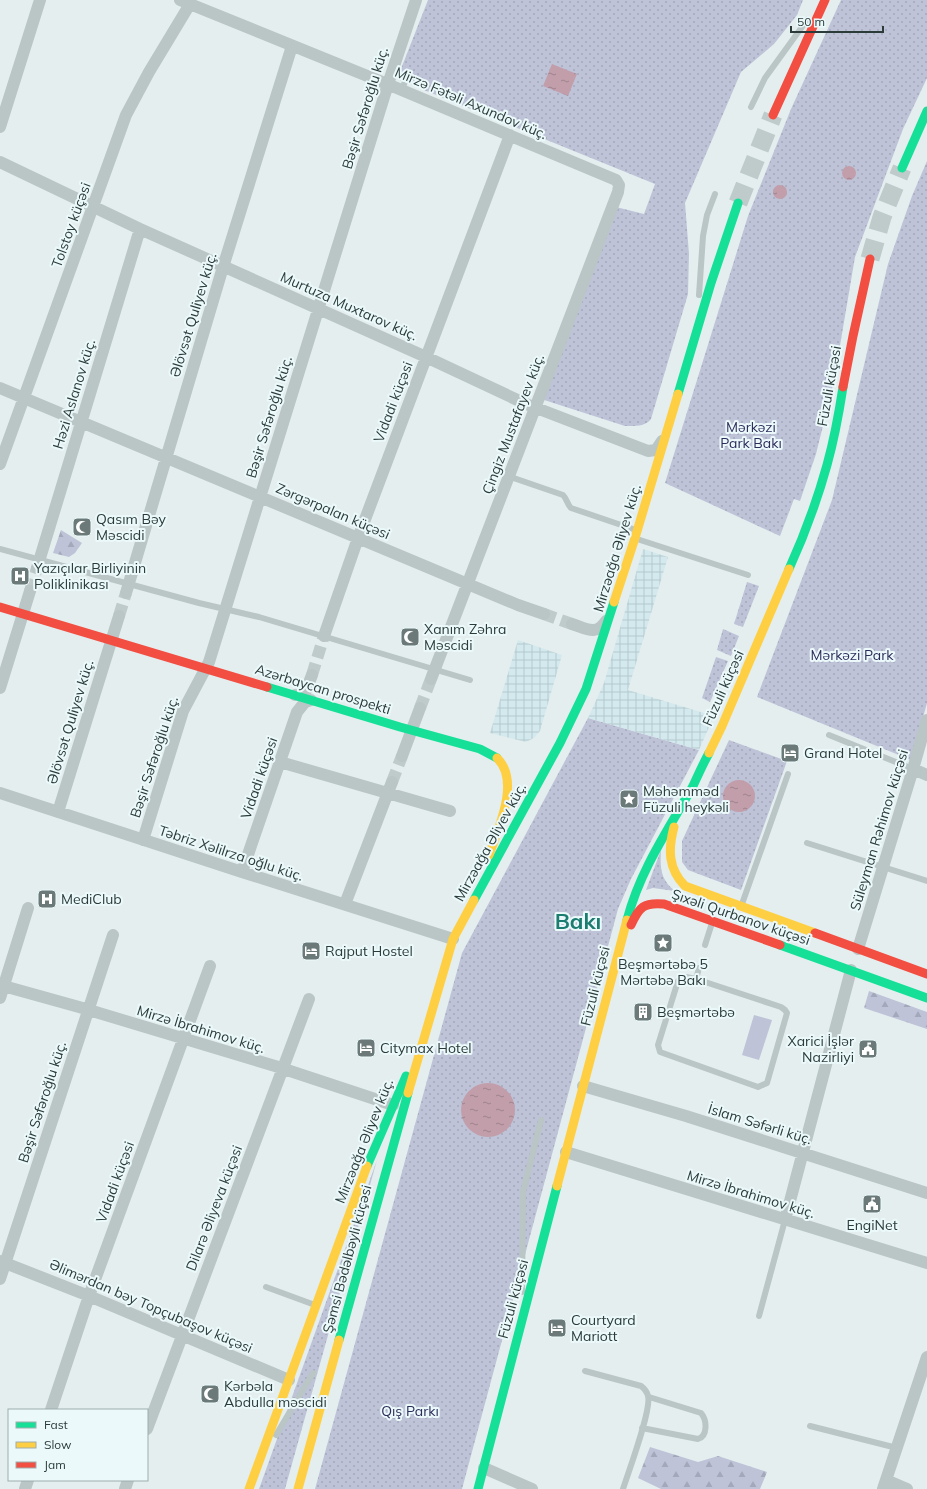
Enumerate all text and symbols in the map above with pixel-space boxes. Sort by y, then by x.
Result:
scale bar [791,8,883,34]
text: 50 m [797,14,825,29]
street label: Bəşir Səfəroğlu küç. [338,45,392,171]
street label: Mirzə Fətəli Axundov küç. [392,63,550,143]
street label: Tolstoy küçəsi [47,180,95,270]
street label: Əlövsət Quliyev küç. [166,251,220,379]
street label: Murtuza Muxtarov küç. [278,268,420,344]
street label: Həzi Aslanov küç. [49,337,99,451]
street label: Füzuli küçəsi [813,344,845,428]
street label: Çingiz Mustafayev küç. [478,351,548,497]
street label: Bəşir Səfəroğlu küç. [242,354,296,480]
street label: Vidadi küçəsi [369,359,417,445]
park label: Mərkəzi Park Bakı [720,418,782,452]
street label: Zərgərpalan küçəsi [273,479,393,543]
street label: Mirzəağa Əliyev küç. [589,482,645,614]
place label: Qasım Bəy Məscidi [96,510,166,544]
mosque icon: Qasım Bəy Məscidi [71,516,93,538]
place label: Yazıçılar Birliyinin Poliklinikası [33,559,146,593]
hospital icon: Yazıçılar Birliyinin Poliklinikası [9,565,31,587]
place label: Xanım Zəhra Məscidi [424,620,506,654]
mosque icon: Xanım Zəhra Məscidi [399,626,421,648]
park label: Mərkəzi Park [811,646,894,664]
street label: Füzuli küçəsi [698,647,748,729]
street label: Əlövsət Quliyev küç. [43,658,97,786]
street label: Azərbaycan prospekti [253,660,393,718]
street label: Bəşir Səfəroğlu küç. [126,694,182,820]
street label: Vidadi küçəsi [237,735,281,821]
hotel icon: Grand Hotel [779,742,801,764]
place label: Grand Hotel [804,744,882,762]
street label: Süleyman Rəhimov küçəsi [846,747,912,913]
street label: Mirzəağa Əliyev küç. [450,780,530,904]
place label: Məhəmməd Füzuli heykəli [643,782,729,816]
place icon: Məhəmməd Füzuli heykəli [618,788,640,810]
street label: Təbriz Xəlilrza oğlu küç. [157,821,305,885]
street label: Şıxəli Qurbanov küçəsi [669,885,813,949]
hospital icon: MediClub [36,888,58,910]
place label: MediClub [61,890,122,908]
district label: Bakı [555,907,601,935]
place icon: Beşmərtəbə 5 Mərtəbə Bakı [652,932,674,954]
hotel icon: Rajput Hostel [300,940,322,962]
place label: Rajput Hostel [325,942,413,960]
street label: Füzuli küçəsi [576,944,614,1028]
place label: Beşmərtəbə 5 Mərtəbə Bakı [618,955,708,989]
street label: Mirzə İbrahimov küç. [135,1001,267,1057]
building icon: Beşmərtəbə [632,1001,654,1023]
place label: Beşmərtəbə [657,1003,735,1021]
place label: Xarici İşlər Nazirliyi [788,1032,855,1066]
hotel icon: Citymax Hotel [355,1037,377,1059]
public building icon: Xarici İşlər Nazirliyi [857,1038,879,1060]
street label: Bəşir Səfəroğlu küç. [14,1039,70,1165]
place label: Citymax Hotel [380,1039,472,1057]
street label: Mirzəağa Əliyev küç. [331,1076,397,1206]
street label: İslam Səfərli küç. [706,1100,814,1148]
street label: Vidadi küçəsi [92,1139,138,1225]
street label: Dilarə Əliyeva küçəsi [182,1143,246,1273]
street label: Mirzə İbrahimov küç. [685,1166,817,1222]
street label: Şəmsi Bədəlbəyli küçəsi [319,1183,375,1335]
public building icon: EngiNet [861,1193,883,1215]
place label: EngiNet [846,1216,898,1234]
street label: Əlimərdan bəy Topçubaşov küçəsi [47,1255,255,1357]
street label: Füzuli küçəsi [494,1257,532,1341]
place label: Courtyard Mariott [571,1311,636,1345]
hotel icon: Courtyard Mariott [546,1317,568,1339]
place label: Kərbəla Abdulla məscidi [224,1377,327,1411]
mosque icon: Kərbəla Abdulla məscidi [199,1383,221,1405]
park label: Qış Parkı [381,1402,439,1420]
legend [8,1409,148,1481]
text: Fast [44,1417,68,1432]
text: Slow [44,1437,72,1452]
text: Jam [44,1457,66,1472]

